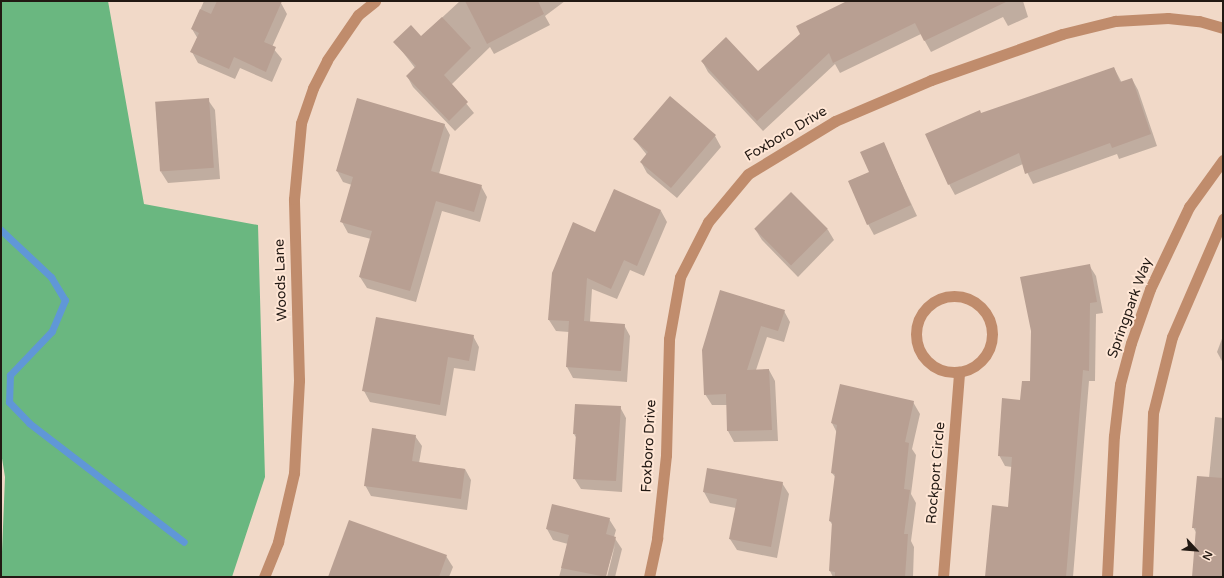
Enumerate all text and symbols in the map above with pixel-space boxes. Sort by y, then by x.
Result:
street label: Foxboro Drive [742,103,830,165]
street label: Woods Lane [271,239,291,321]
street label: Springpark Way [1104,255,1156,361]
street label: Foxboro Drive [638,399,660,493]
street label: Rockport Circle [923,421,949,525]
north arrow [1176,530,1216,570]
text: N [1199,549,1215,562]

